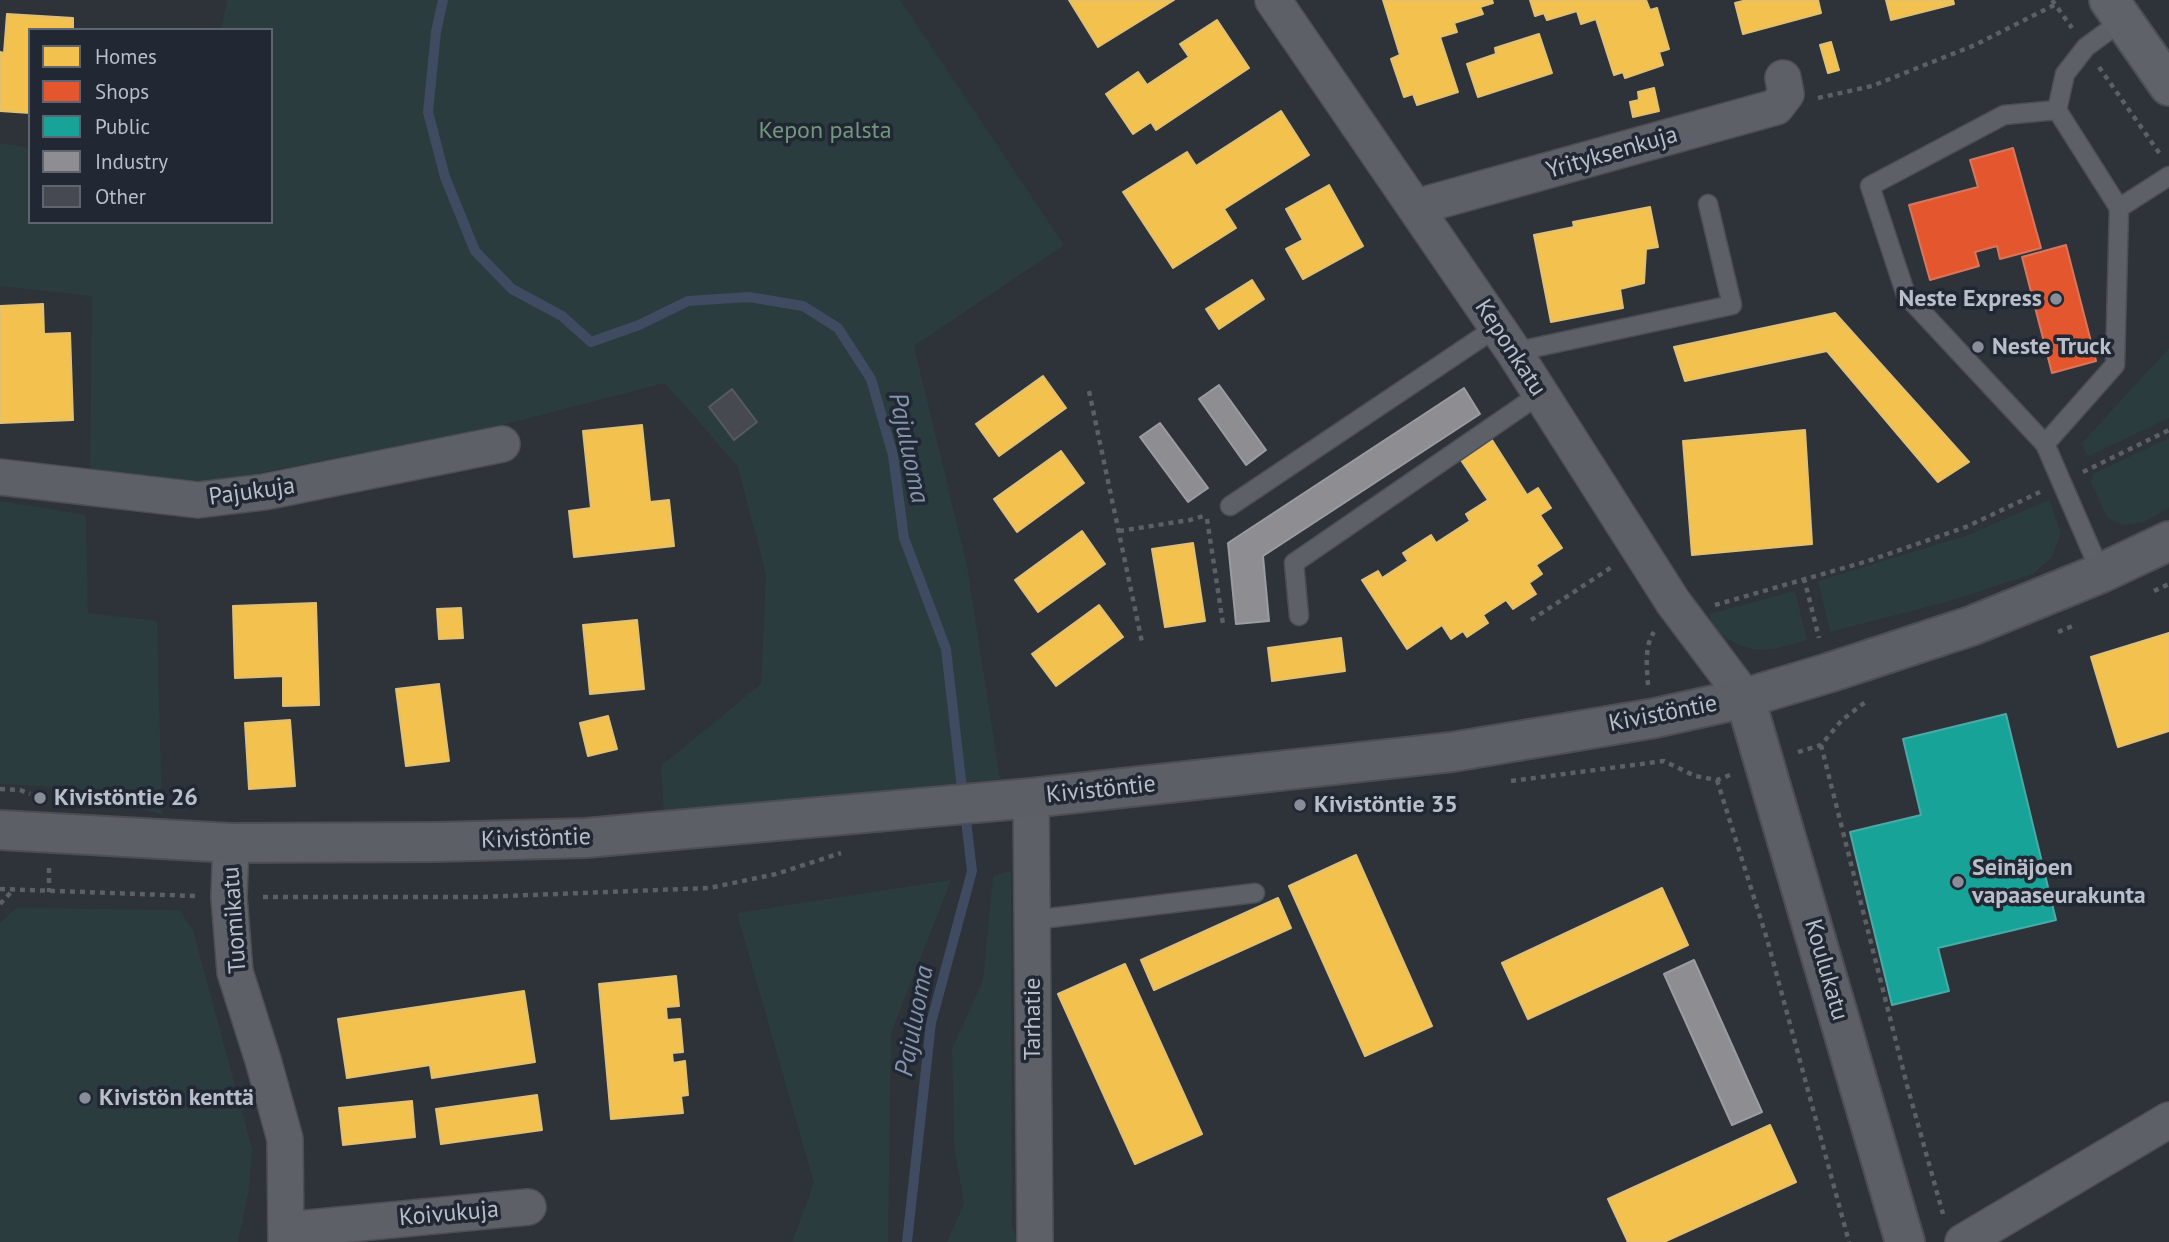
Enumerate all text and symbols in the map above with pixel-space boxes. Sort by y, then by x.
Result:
legend [28,28,273,224]
text: Homes [95,43,157,70]
text: Shops [95,78,149,105]
text: Public [95,113,150,140]
park label: Kepon palsta [758,117,892,145]
street label: Yrityksenkuja [1543,121,1681,185]
text: Industry [95,148,168,175]
text: Other [95,183,146,210]
place label: Neste Express [1898,285,2042,313]
marker: Neste Express [2048,291,2064,307]
street label: Keponkatu [1468,294,1552,402]
place label: Neste Truck [1992,333,2111,361]
marker: Neste Truck [1970,339,1986,355]
water label: Pajuluoma [881,390,935,506]
street label: Pajukuja [207,472,297,512]
street label: Kivistöntie [1606,689,1720,739]
street label: Kivistöntie [1045,770,1157,810]
place label: Kivistöntie 26 [54,784,198,812]
marker: Kivistöntie 26 [32,790,48,806]
place label: Kivistöntie 35 [1314,791,1458,819]
marker: Kivistöntie 35 [1292,797,1308,813]
street label: Kivistöntie [481,823,591,855]
place label: Seinäjoen vapaaseurakunta [1972,854,2146,910]
street label: Tuomikatu [217,866,253,974]
marker: Seinäjoen vapaaseurakunta [1950,874,1966,890]
street label: Koulukatu [1798,916,1854,1024]
water label: Pajuluoma [889,963,941,1079]
street label: Tarhatie [1019,978,1047,1060]
place label: Kivistön kenttä [99,1084,254,1112]
marker: Kivistön kenttä [77,1090,93,1106]
street label: Koivukuja [398,1195,500,1233]

